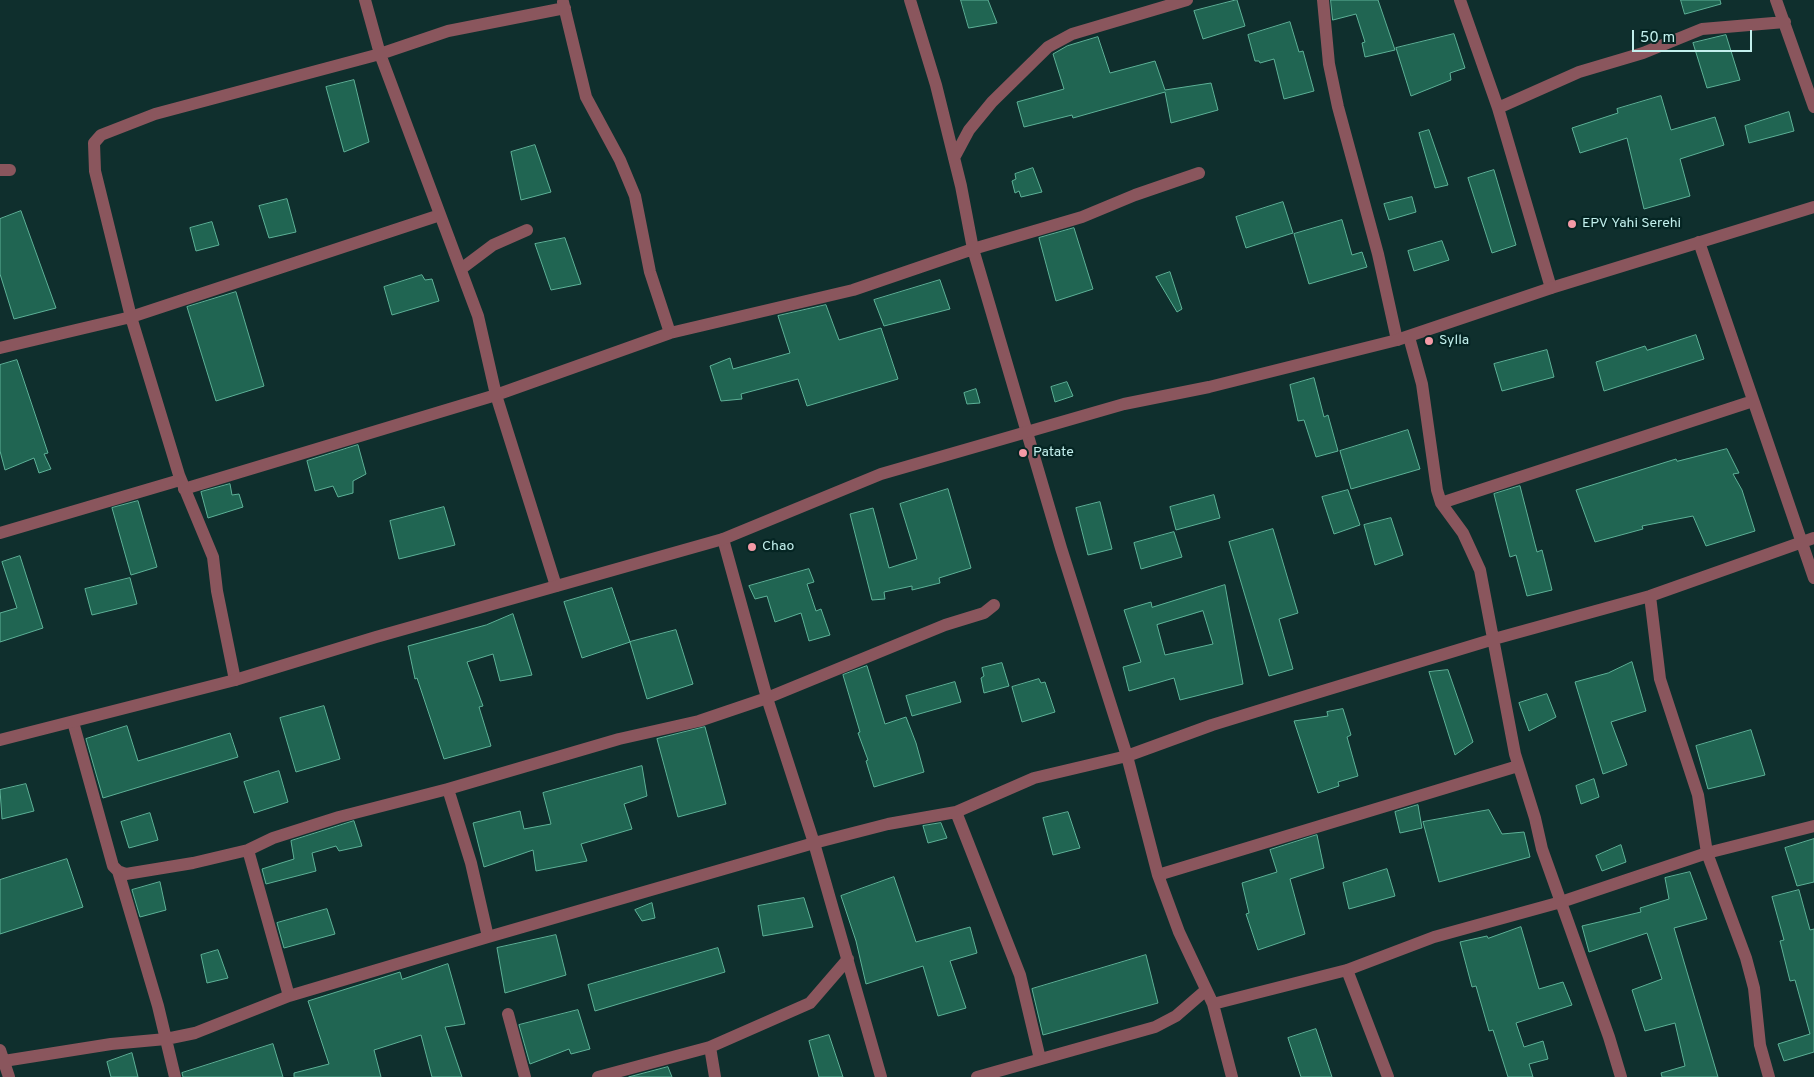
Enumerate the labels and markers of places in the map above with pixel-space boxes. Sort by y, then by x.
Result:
place label: EPV Yahi Serehi [1582,216,1681,232]
marker: EPV Yahi Serehi [1566,218,1578,230]
place label: Sylla [1439,333,1469,349]
marker: Sylla [1423,335,1435,347]
place label: Patate [1033,445,1074,461]
marker: Patate [1017,447,1029,459]
place label: Chao [762,539,794,555]
marker: Chao [746,541,758,553]

